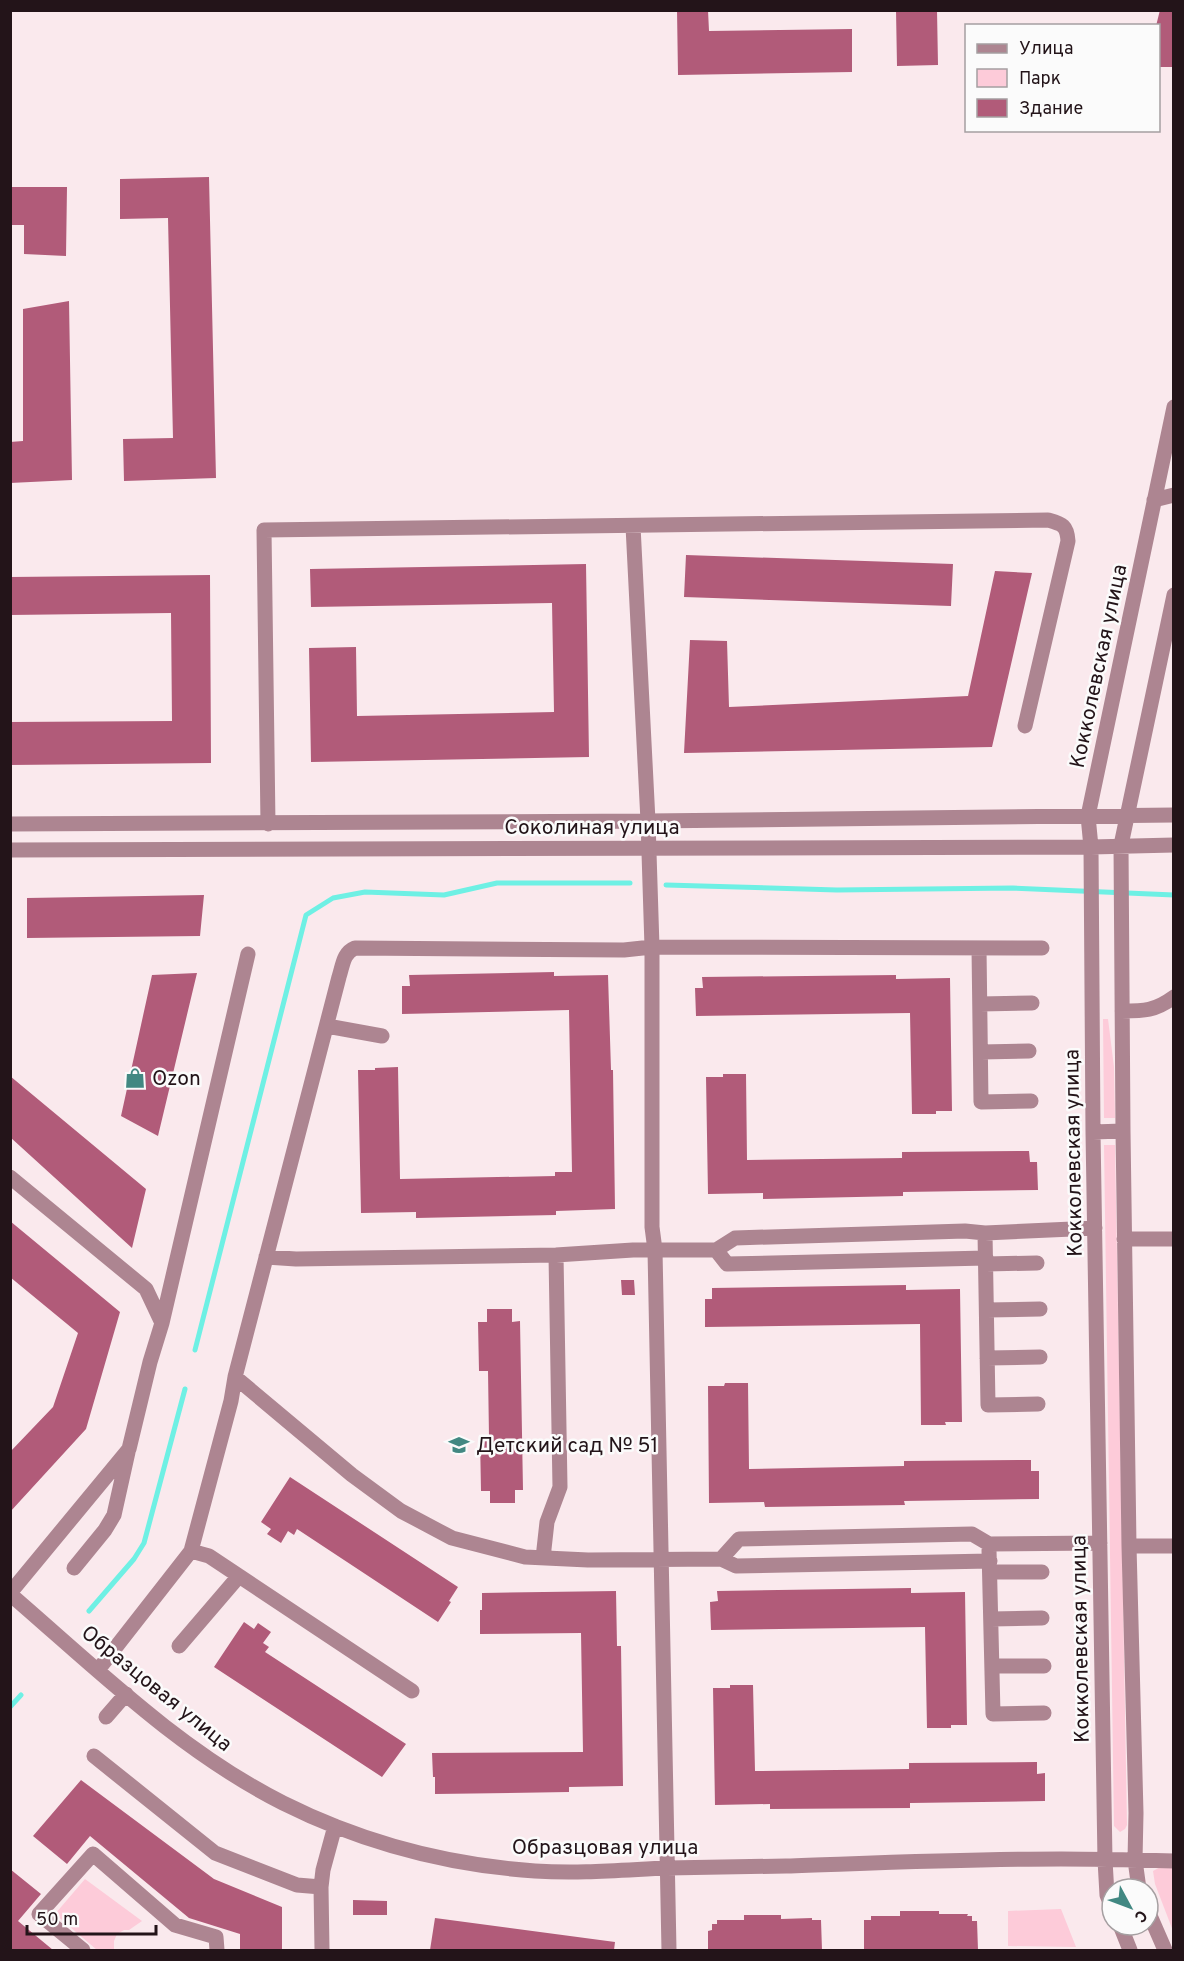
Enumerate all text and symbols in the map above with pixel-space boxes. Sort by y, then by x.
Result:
legend [965,24,1160,132]
text: Улица [1019,38,1073,61]
text: Парк [1019,68,1061,91]
text: Здание [1019,98,1083,121]
street label: Кокколевская улица [1065,562,1134,771]
street label: Соколиная улица [504,815,680,842]
street label: Кокколевская улица [1059,1049,1090,1257]
shop icon: Ozon [123,1066,147,1090]
place label: Ozon [152,1066,201,1093]
school or university icon: Детский сад № 51 [447,1433,471,1457]
place label: Детский сад № 51 [476,1433,658,1460]
street label: Кокколевская улица [1066,1535,1097,1743]
street label: Образцовая улица [75,1620,237,1758]
street label: Образцовая улица [512,1835,698,1862]
north arrow [1100,1877,1160,1937]
scale bar [27,1898,156,1936]
text: С [1129,1905,1151,1926]
text: 50 m [36,1909,78,1932]

